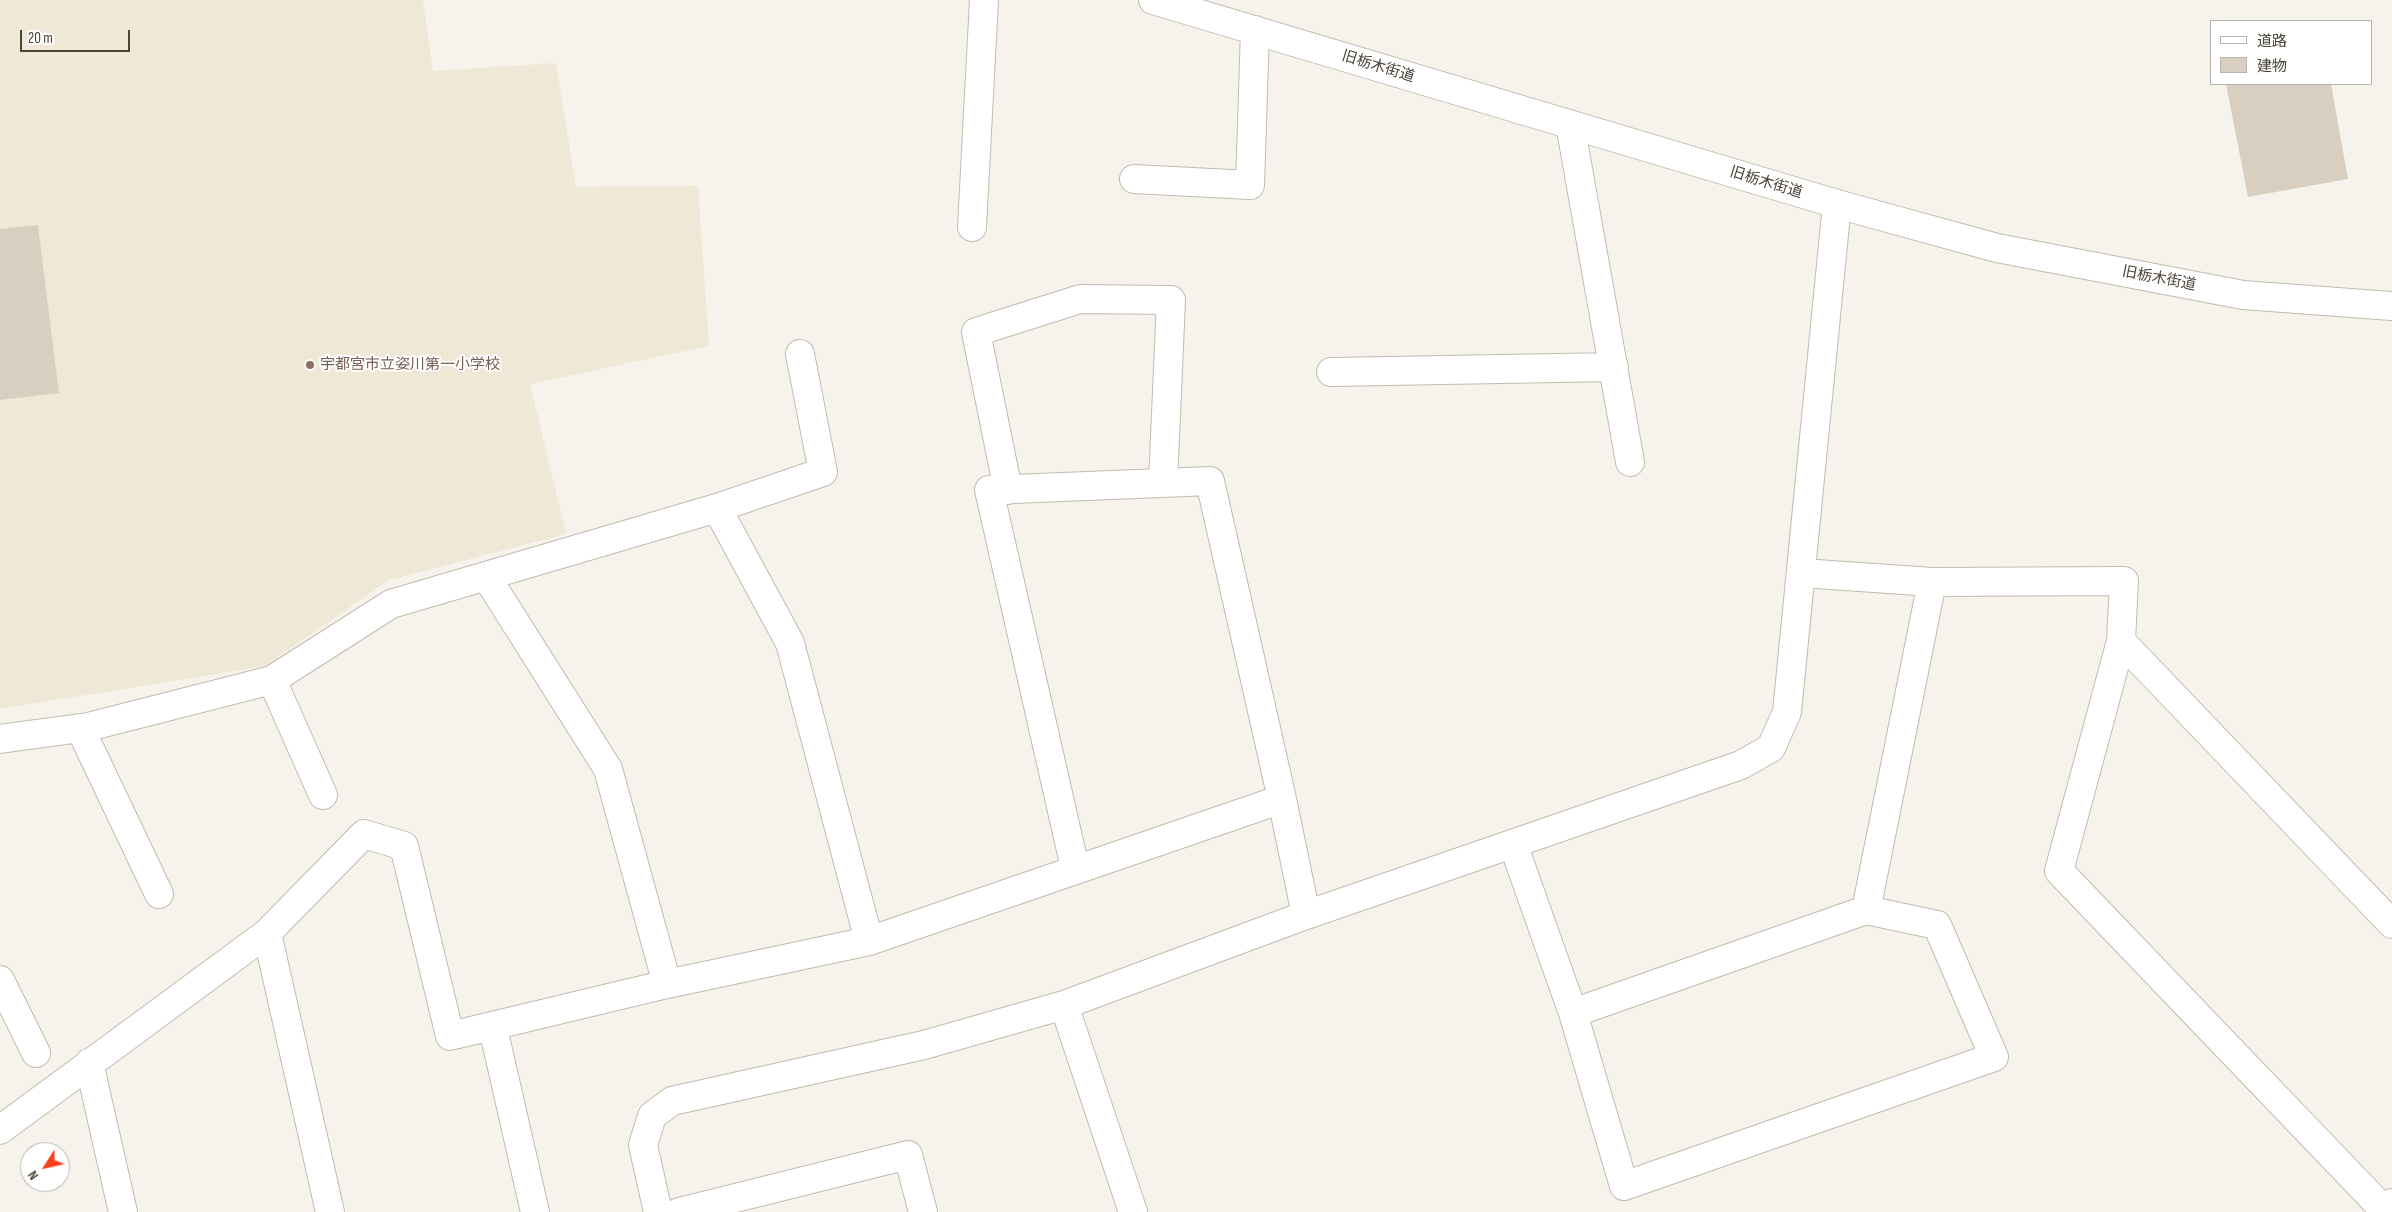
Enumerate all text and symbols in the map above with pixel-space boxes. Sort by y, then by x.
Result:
scale bar [22,20,132,52]
legend [2210,20,2372,85]
text: 20 m [28,29,53,48]
text: 道路 [2257,32,2287,51]
street label: 旧栃木街道 [1340,47,1416,87]
text: 建物 [2257,57,2287,76]
street label: 旧栃木街道 [1728,163,1804,203]
street label: 旧栃木街道 [2120,263,2198,295]
place label: 宇都宮市立姿川第一小学校 [320,356,500,374]
marker: 宇都宮市立姿川第一小学校 [304,359,316,371]
north arrow [20,1142,70,1192]
text: N [24,1167,42,1183]

